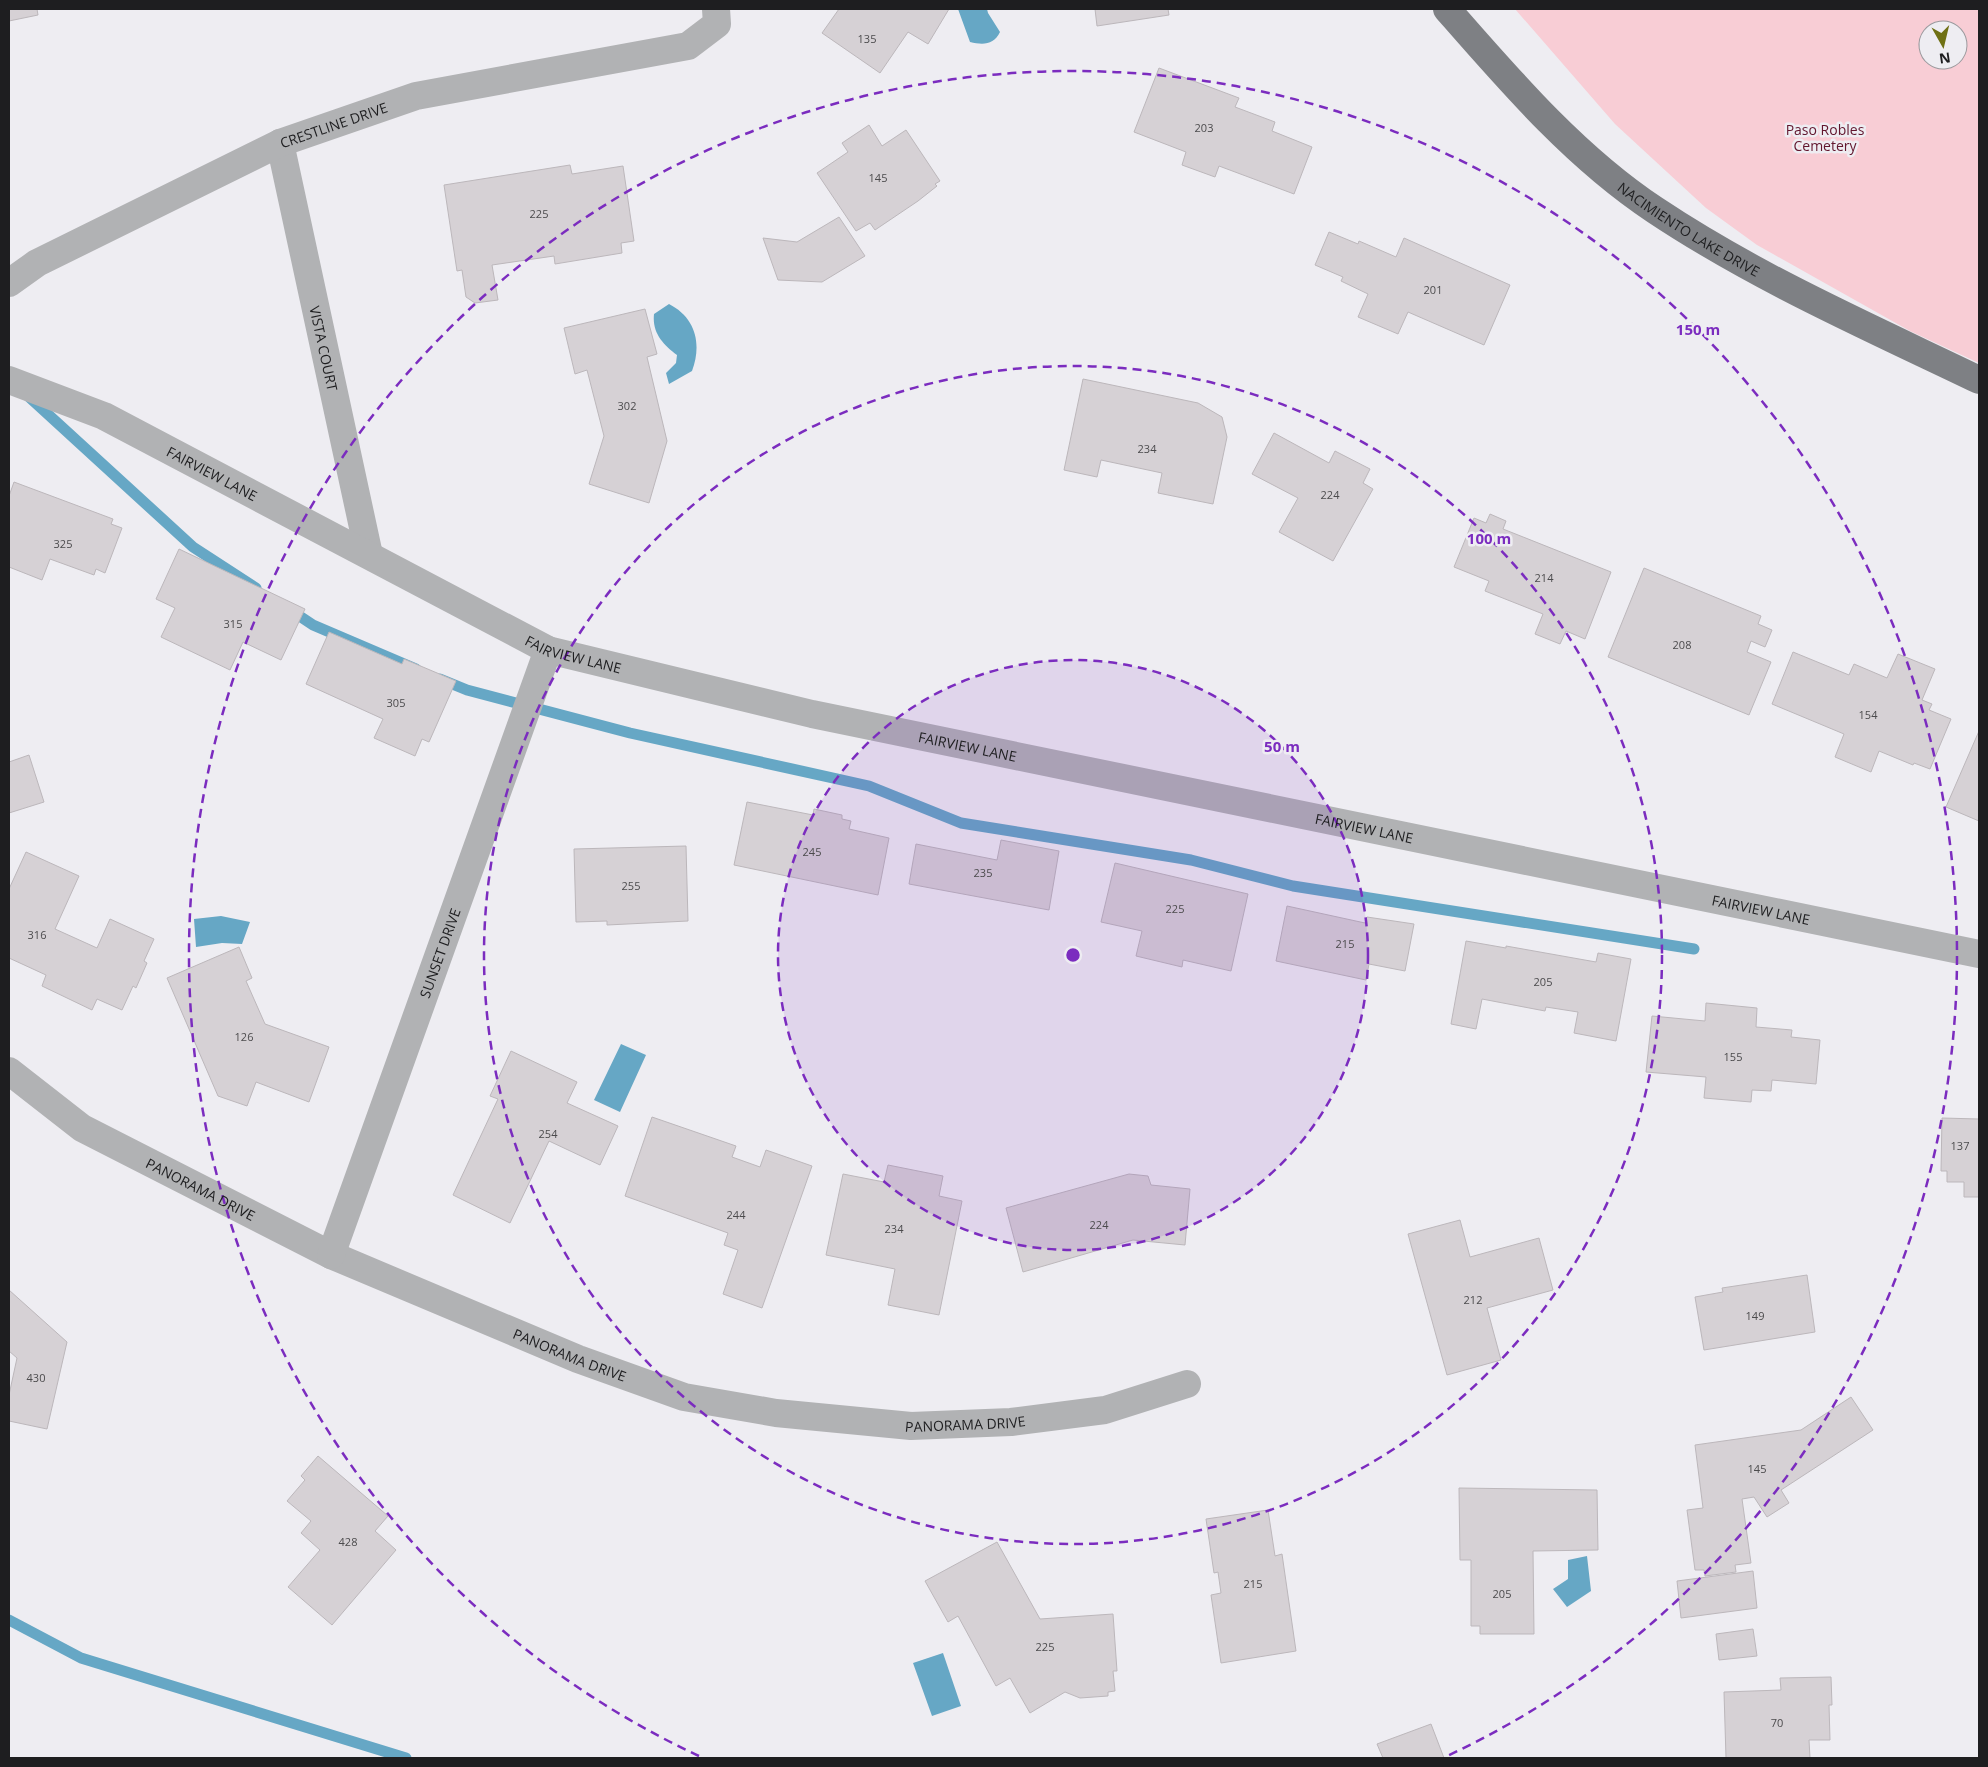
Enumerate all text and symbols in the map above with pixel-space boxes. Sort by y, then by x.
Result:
north arrow [1918,20,1968,70]
house number: 135 [858,31,876,46]
text: N [1938,48,1952,69]
street label: CRESTLINE DRIVE [277,97,390,152]
house number: 203 [1195,120,1213,135]
park label: Paso Robles Cemetery [1786,120,1865,155]
house number: 145 [869,170,887,185]
street label: NACIMIENTO LAKE DRIVE [1614,177,1763,280]
house number: 225 [530,206,548,221]
house number: 201 [1424,282,1442,297]
street label: VISTA COURT [306,304,343,393]
text: 150 m [1676,319,1720,339]
house number: 302 [618,398,636,413]
street label: FAIRVIEW LANE [164,441,261,505]
house number: 234 [1138,441,1157,456]
house number: 224 [1321,487,1340,502]
text: 100 m [1467,528,1511,548]
house number: 325 [54,536,72,551]
house number: 214 [1535,570,1554,585]
house number: 315 [224,616,242,631]
street label: FAIRVIEW LANE [522,630,624,677]
house number: 208 [1673,637,1691,652]
house number: 305 [387,695,405,710]
house number: 154 [1859,707,1878,722]
street label: FAIRVIEW LANE [917,727,1018,765]
text: 50 m [1264,736,1300,756]
street label: FAIRVIEW LANE [1314,808,1415,847]
house number: 245 [803,844,821,859]
house number: 235 [974,865,992,880]
house number: 255 [622,878,640,893]
street label: FAIRVIEW LANE [1710,890,1812,929]
house number: 225 [1166,901,1184,916]
street label: SUNSET DRIVE [415,905,464,1000]
house number: 316 [28,927,46,942]
house number: 215 [1336,936,1354,951]
centre of rings [1064,946,1082,964]
house number: 205 [1534,974,1552,989]
house number: 126 [235,1029,253,1044]
house number: 155 [1724,1049,1742,1064]
house number: 254 [539,1126,558,1141]
house number: 137 [1951,1138,1969,1153]
street label: PANORAMA DRIVE [143,1153,259,1224]
house number: 244 [727,1207,746,1222]
house number: 224 [1090,1217,1109,1232]
house number: 234 [885,1221,904,1236]
house number: 212 [1464,1292,1482,1307]
house number: 149 [1746,1308,1764,1323]
street label: PANORAMA DRIVE [511,1323,629,1385]
house number: 430 [27,1370,45,1385]
street label: PANORAMA DRIVE [904,1411,1026,1436]
house number: 145 [1748,1461,1766,1476]
house number: 428 [339,1534,357,1549]
house number: 215 [1244,1576,1262,1591]
house number: 205 [1493,1586,1511,1601]
house number: 225 [1036,1639,1054,1654]
house number: 70 [1771,1715,1783,1730]

